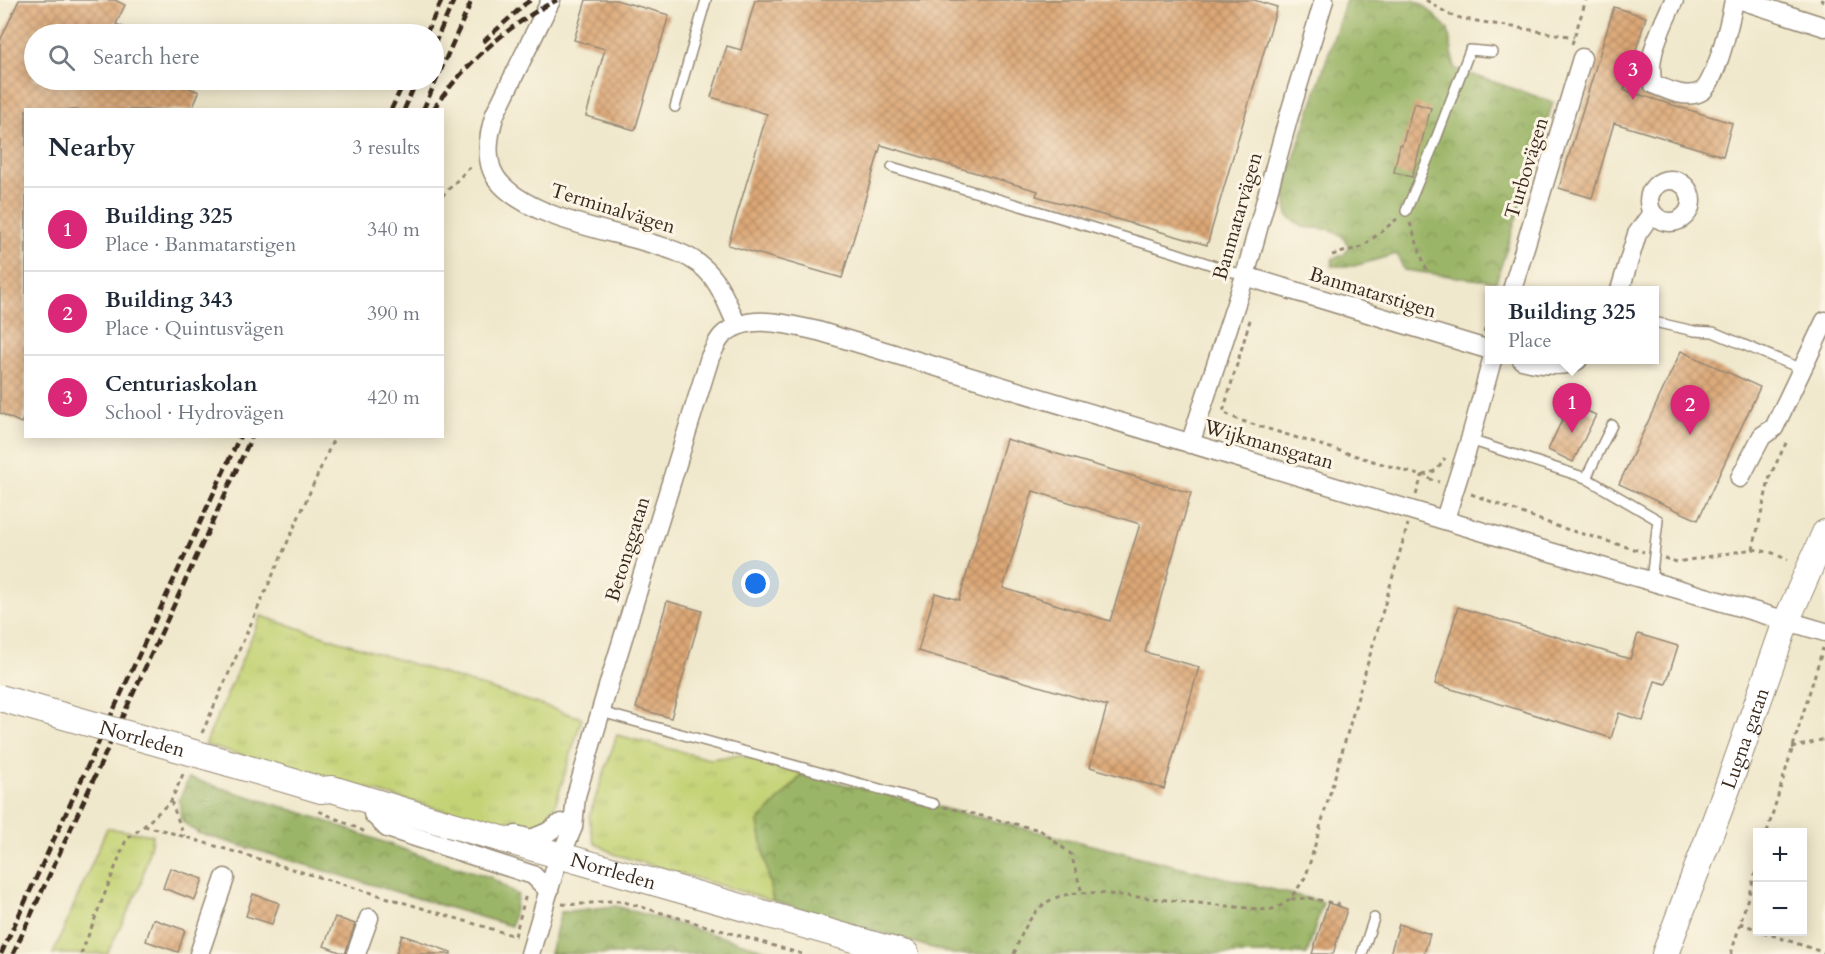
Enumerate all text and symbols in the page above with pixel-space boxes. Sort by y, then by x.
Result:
search box [24,24,444,90]
icon: search [45,41,78,74]
text: Search here [93,42,200,72]
pin: 3 [1614,51,1652,100]
street label: Turbovägen [1498,113,1555,222]
text: Nearby [48,130,136,165]
text: 3 results [352,134,420,161]
street label: Banmatarvägen [1206,148,1269,283]
street label: Terminalvägen [547,177,679,240]
text: Building 325 [105,201,233,231]
text: 1 [62,216,73,243]
text: 340 m [367,216,420,243]
text: Place · Banmatarstigen [105,231,296,258]
street label: Banmatarstigen [1306,260,1440,325]
text: Building 343 [105,285,233,315]
popup [1485,286,1659,364]
text: Building 325 [1508,297,1636,327]
text: 2 [62,300,73,327]
text: 390 m [367,300,420,327]
text: Place · Quintusvägen [105,315,284,342]
text: Place [1508,327,1552,354]
text: Centuriaskolan [105,369,258,399]
text: 3 [62,384,73,411]
text: 420 m [367,384,420,411]
pin: 1 [1552,384,1592,433]
pin: 2 [1670,386,1710,435]
text: School · Hydrovägen [105,399,284,426]
street label: Wijkmansgatan [1200,413,1338,476]
street label: Betonggatan [599,493,656,605]
your location [741,569,770,598]
street label: Lugna gatan [1715,683,1776,793]
street label: Norrleden [96,714,189,764]
map controls [1753,828,1807,936]
button: + [1753,828,1807,882]
street label: Norrleden [567,846,660,896]
button: − [1753,882,1807,936]

